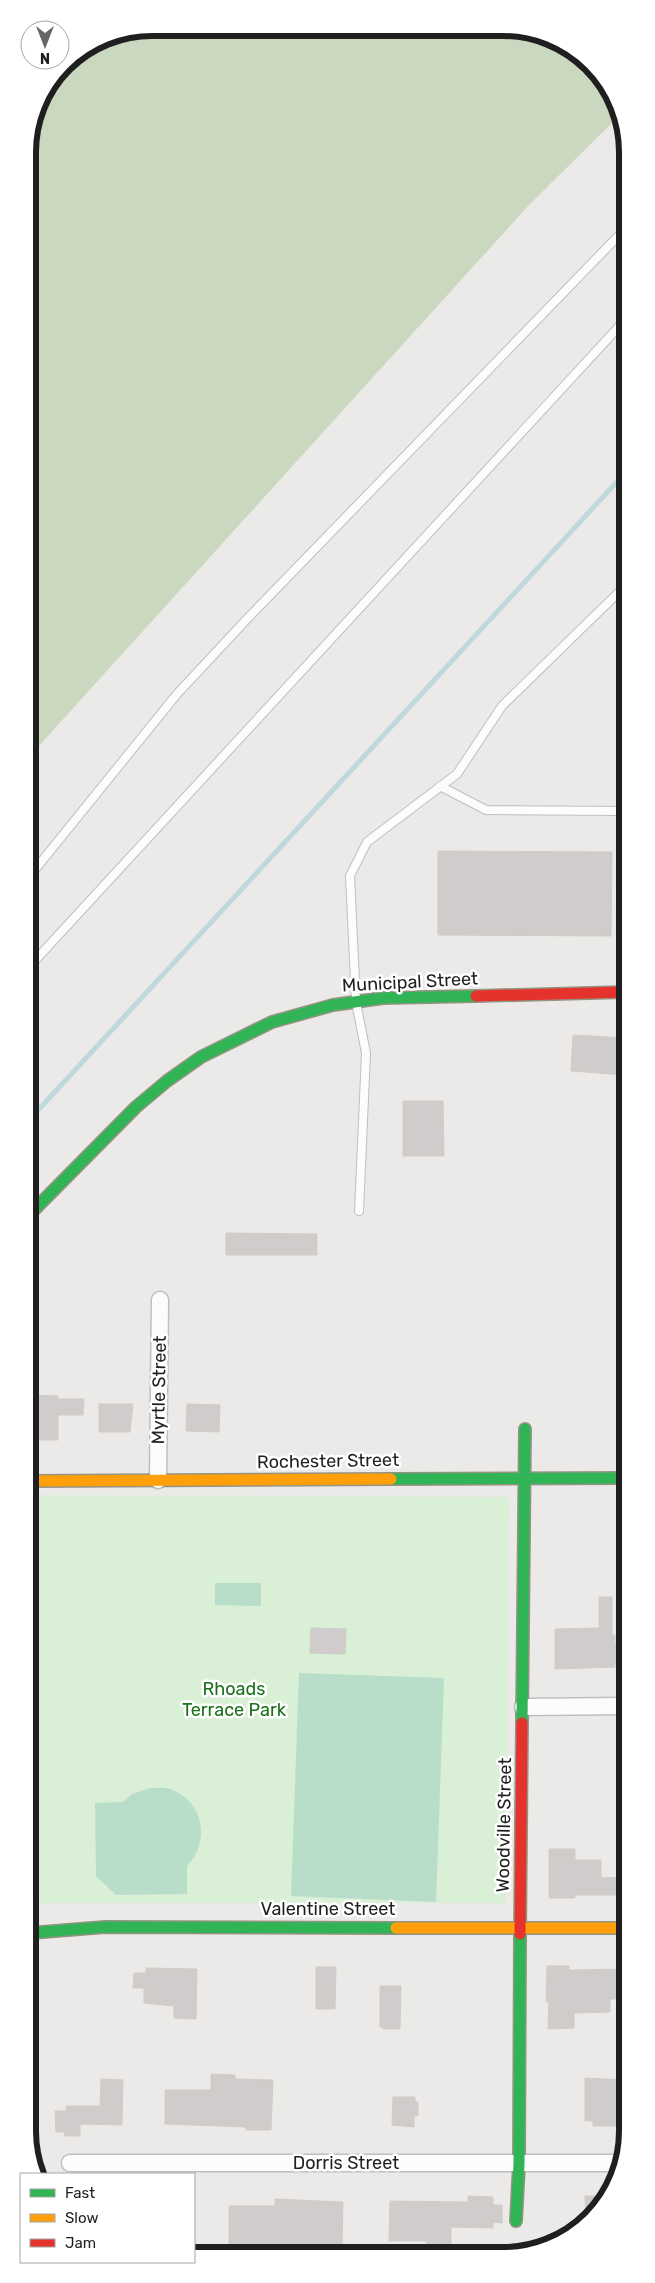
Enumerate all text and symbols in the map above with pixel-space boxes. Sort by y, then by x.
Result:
north arrow [20,20,70,70]
text: N [40,49,50,66]
street label: Municipal Street [341,967,479,997]
street label: Myrtle Street [147,1335,171,1445]
street label: Rochester Street [257,1449,399,1473]
park label: Rhoads Terrace Park [182,1678,287,1721]
street label: Woodville Street [492,1757,516,1893]
street label: Valentine Street [261,1898,395,1920]
street label: Dorris Street [293,2152,399,2174]
legend [20,2173,195,2263]
text: Fast [65,2184,95,2202]
text: Slow [65,2209,98,2227]
text: Jam [65,2234,96,2252]

